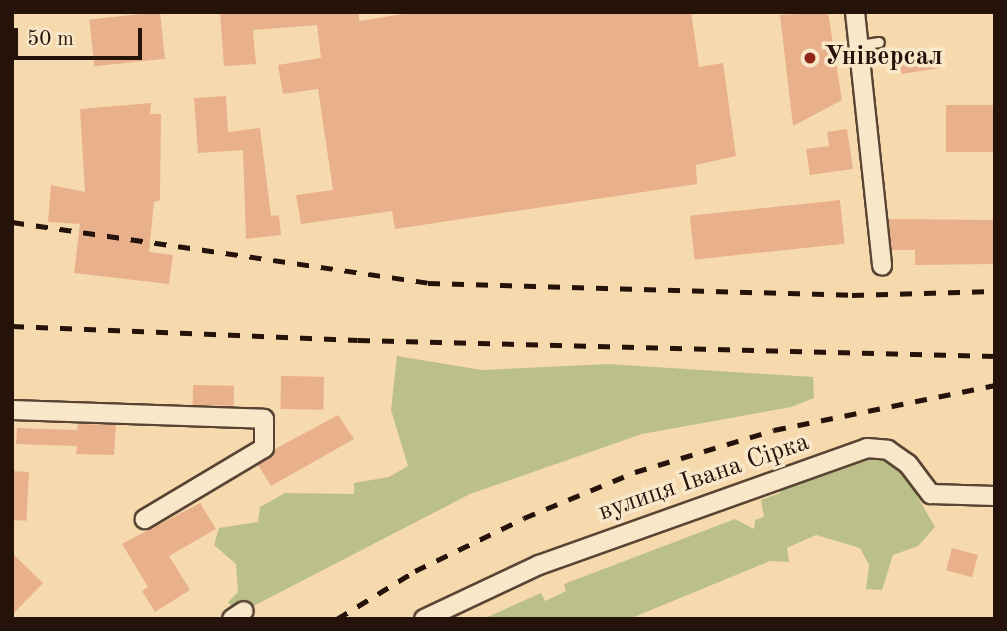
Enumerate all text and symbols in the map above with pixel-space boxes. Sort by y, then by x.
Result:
scale bar [18,14,145,58]
text: 50 m [27,29,74,50]
place label: Універсал [824,42,943,74]
marker: Універсал [802,50,818,66]
street label: вулиця Івана Сірка [595,427,813,529]

